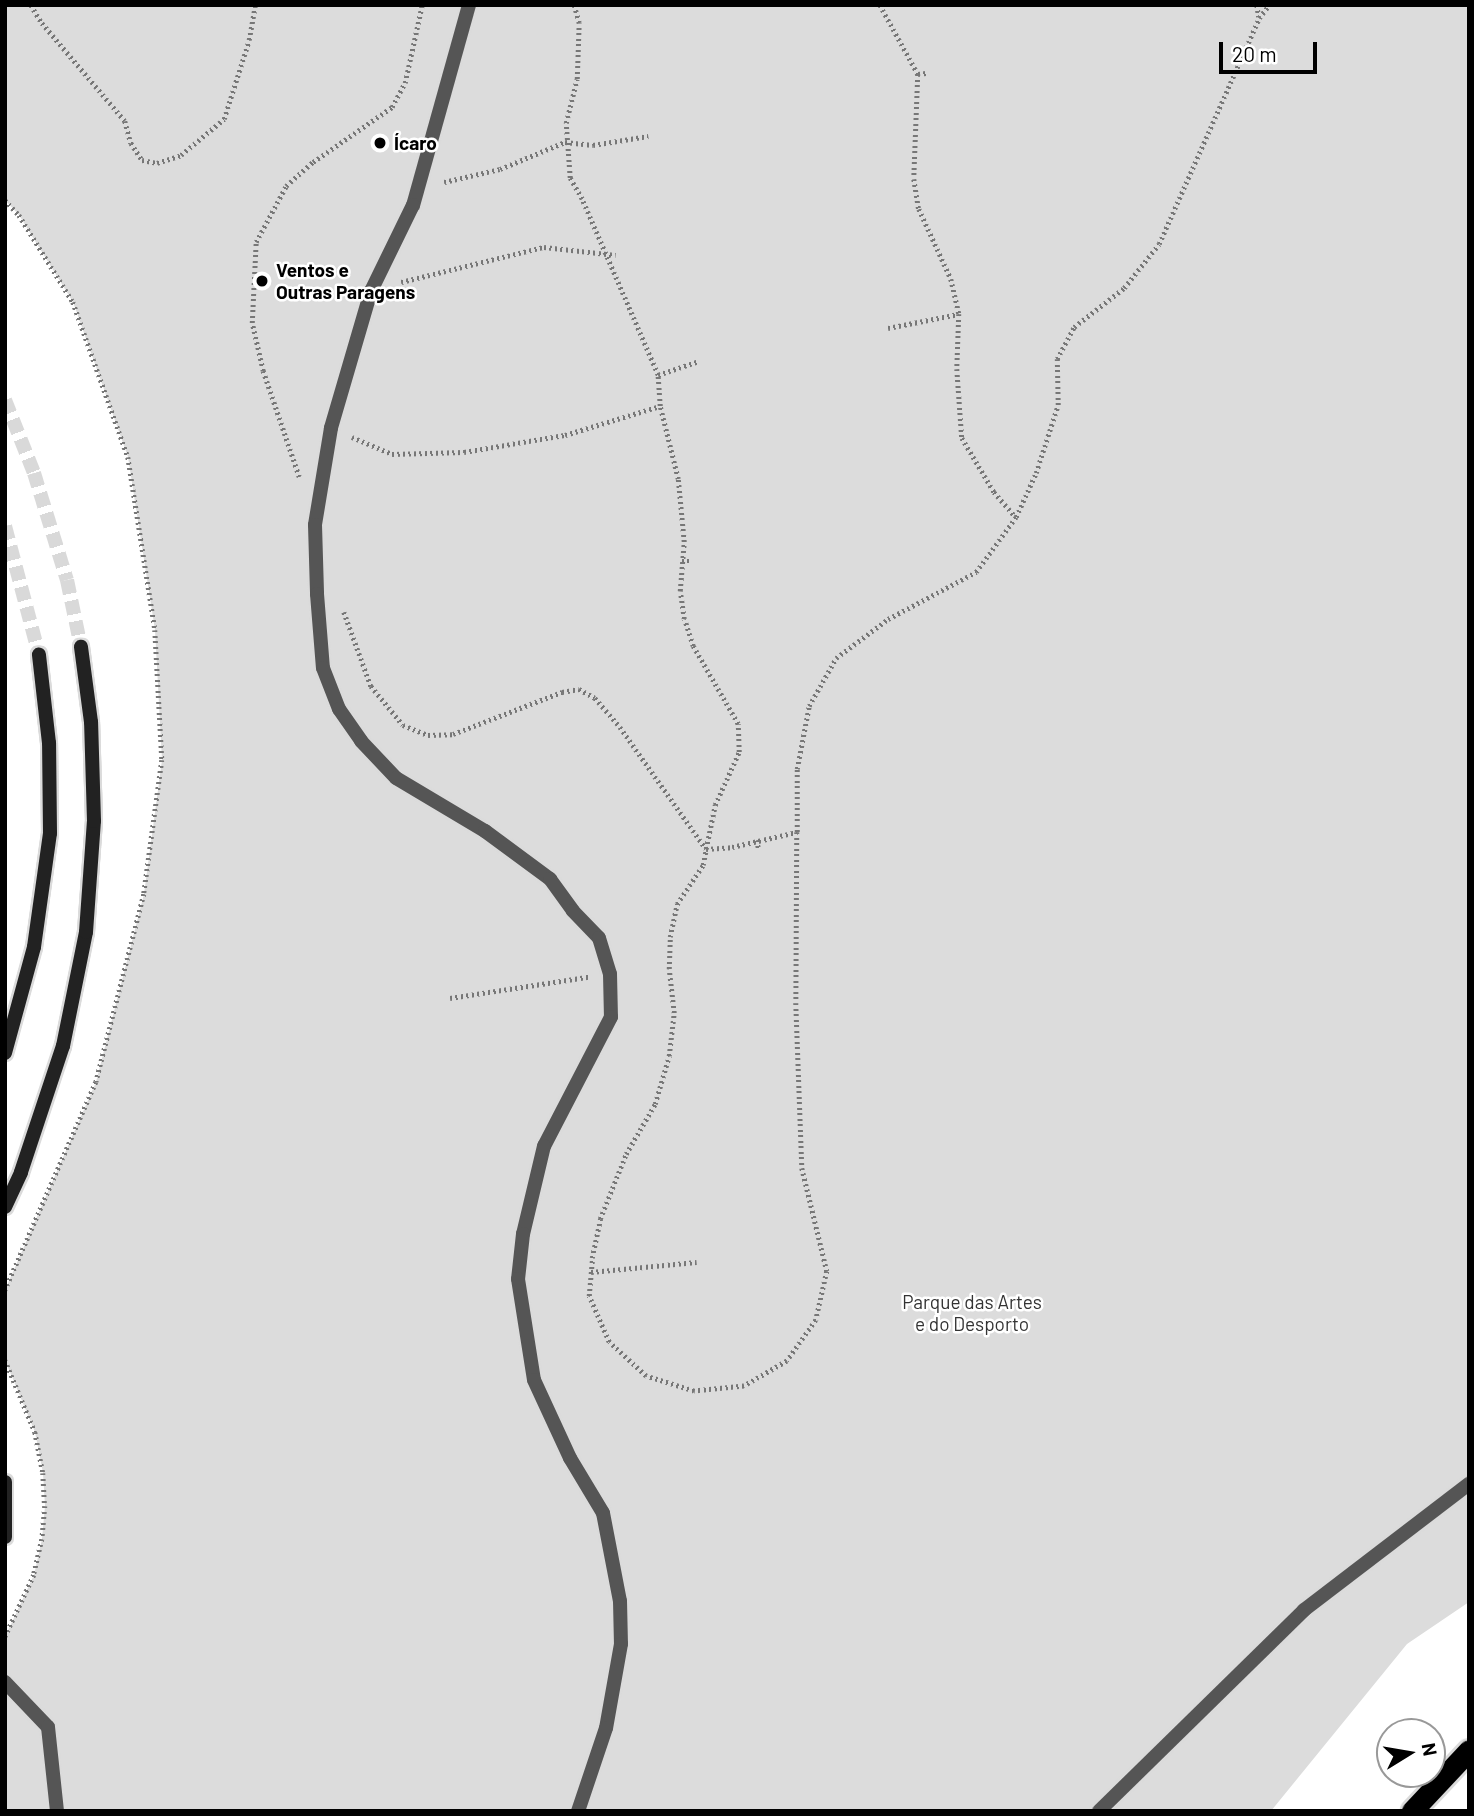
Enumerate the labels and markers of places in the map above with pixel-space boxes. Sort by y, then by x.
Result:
place label: Ícaro [394,132,437,154]
marker: Ícaro [372,135,388,151]
place label: Ventos e Outras Paragens [276,259,415,303]
marker: Ventos e Outras Paragens [254,273,270,289]

